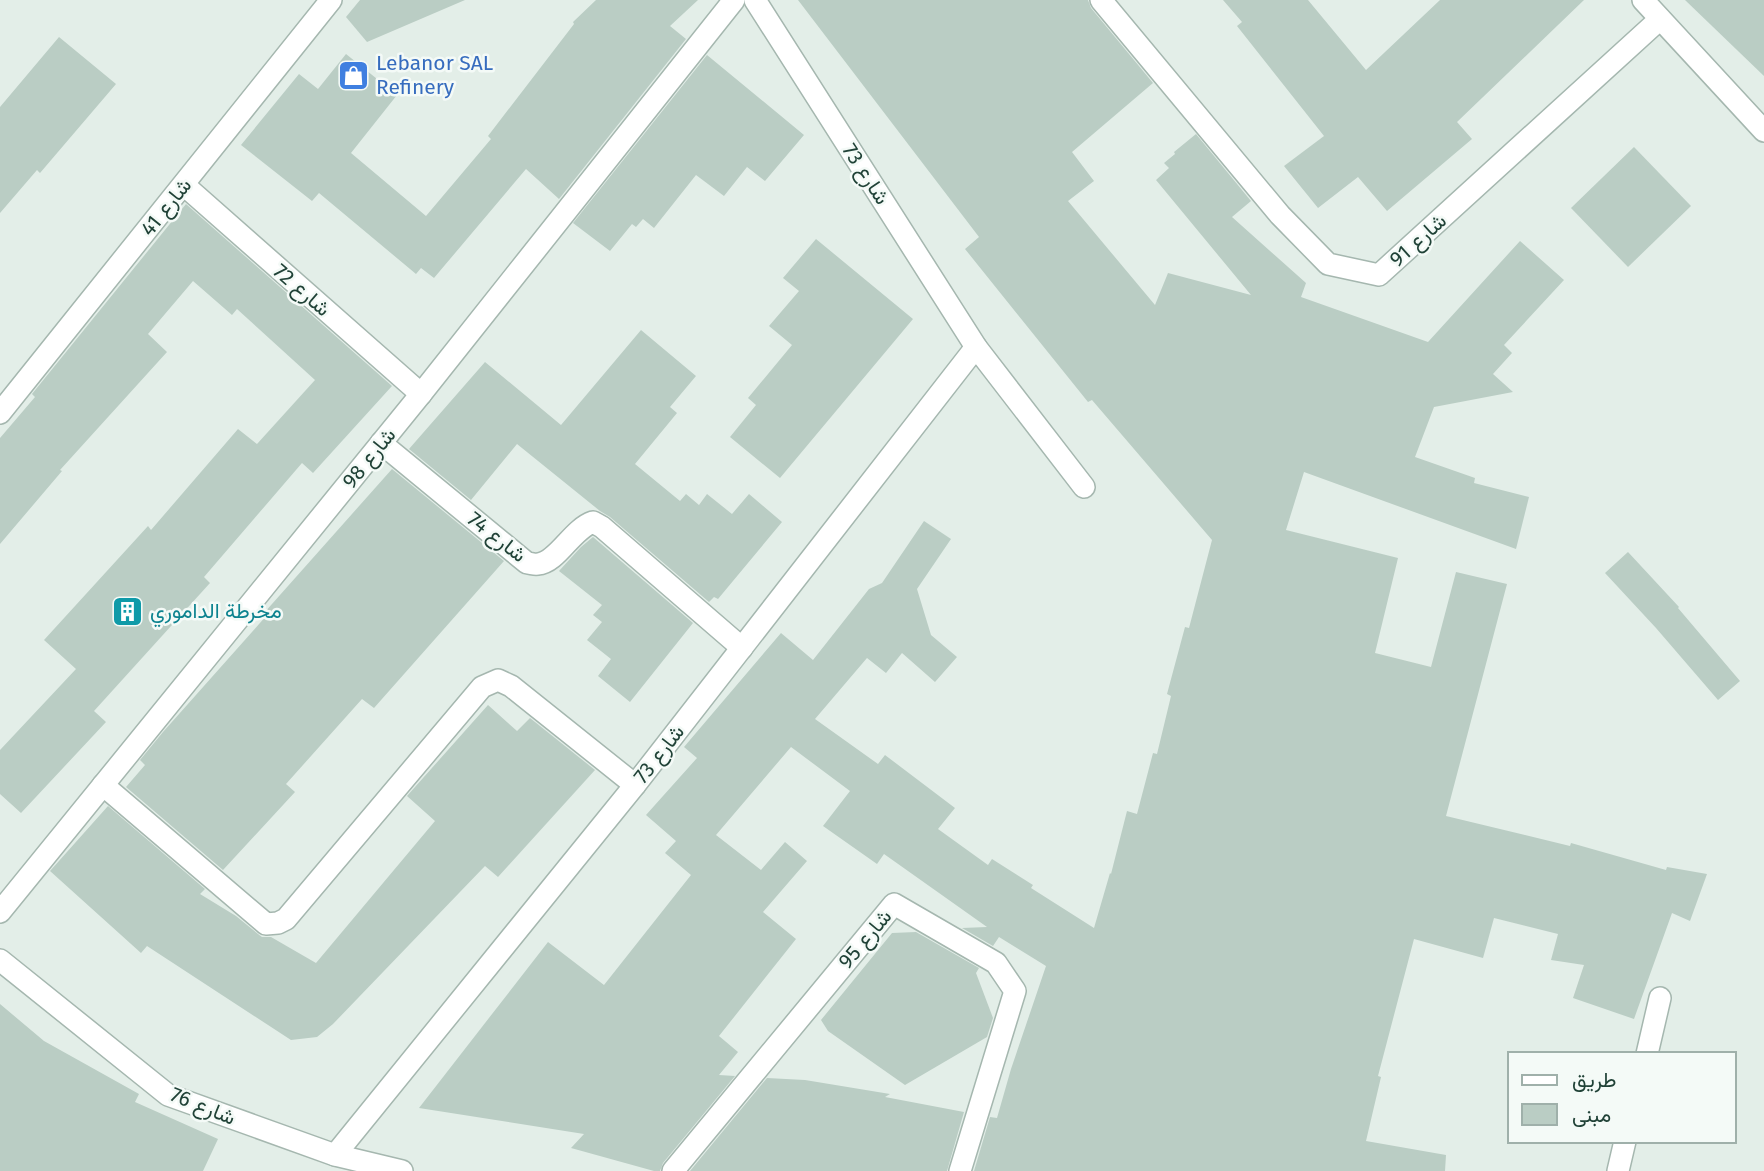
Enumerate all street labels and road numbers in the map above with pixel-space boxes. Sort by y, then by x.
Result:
street label: شارع 73 [836,139,895,210]
street label: شارع 41 [135,173,198,242]
street label: شارع 91 [1384,208,1452,273]
street label: شارع 72 [267,258,336,323]
street label: شارع 98 [337,422,402,494]
street label: شارع 74 [462,506,532,569]
street label: شارع 73 [628,719,691,789]
street label: شارع 95 [833,904,898,975]
street label: شارع 76 [166,1081,239,1132]

